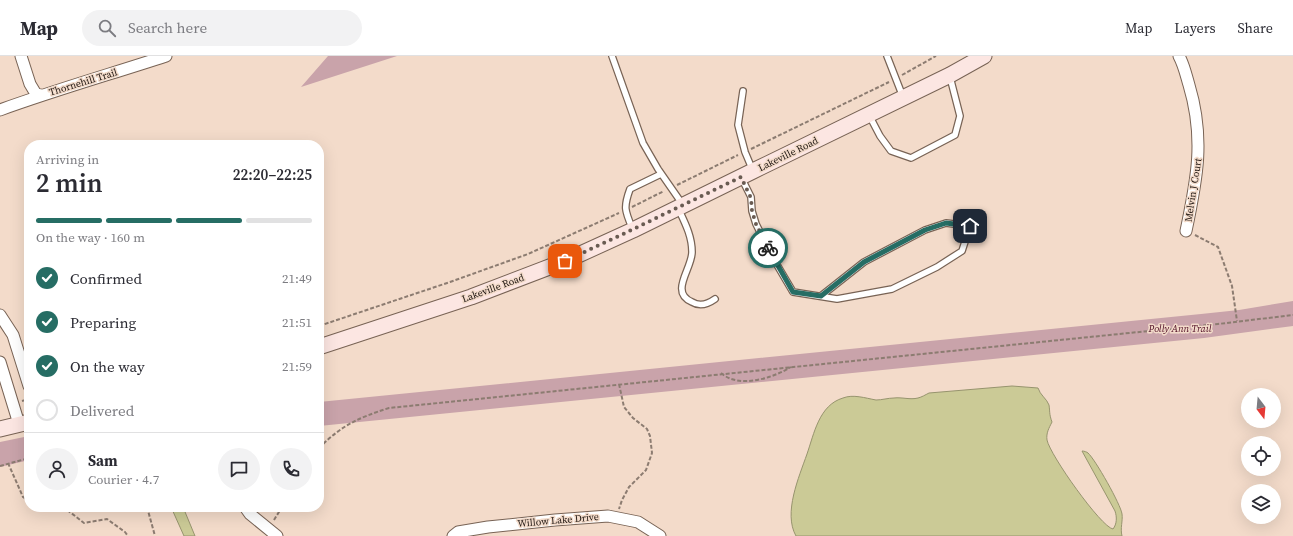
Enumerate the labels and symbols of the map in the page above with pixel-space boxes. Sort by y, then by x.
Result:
street label: Thornehill Trail [47,65,119,99]
street label: Lakeville Road [756,134,821,174]
street label: Melvin J Court [1182,156,1205,223]
pin [953,209,987,243]
courier [748,228,788,268]
pin [548,244,582,278]
street label: Lakeville Road [460,271,526,305]
park label: Polly Ann Trail [1148,322,1212,335]
north arrow [1241,388,1281,428]
street label: Willow Lake Drive [517,510,599,530]

